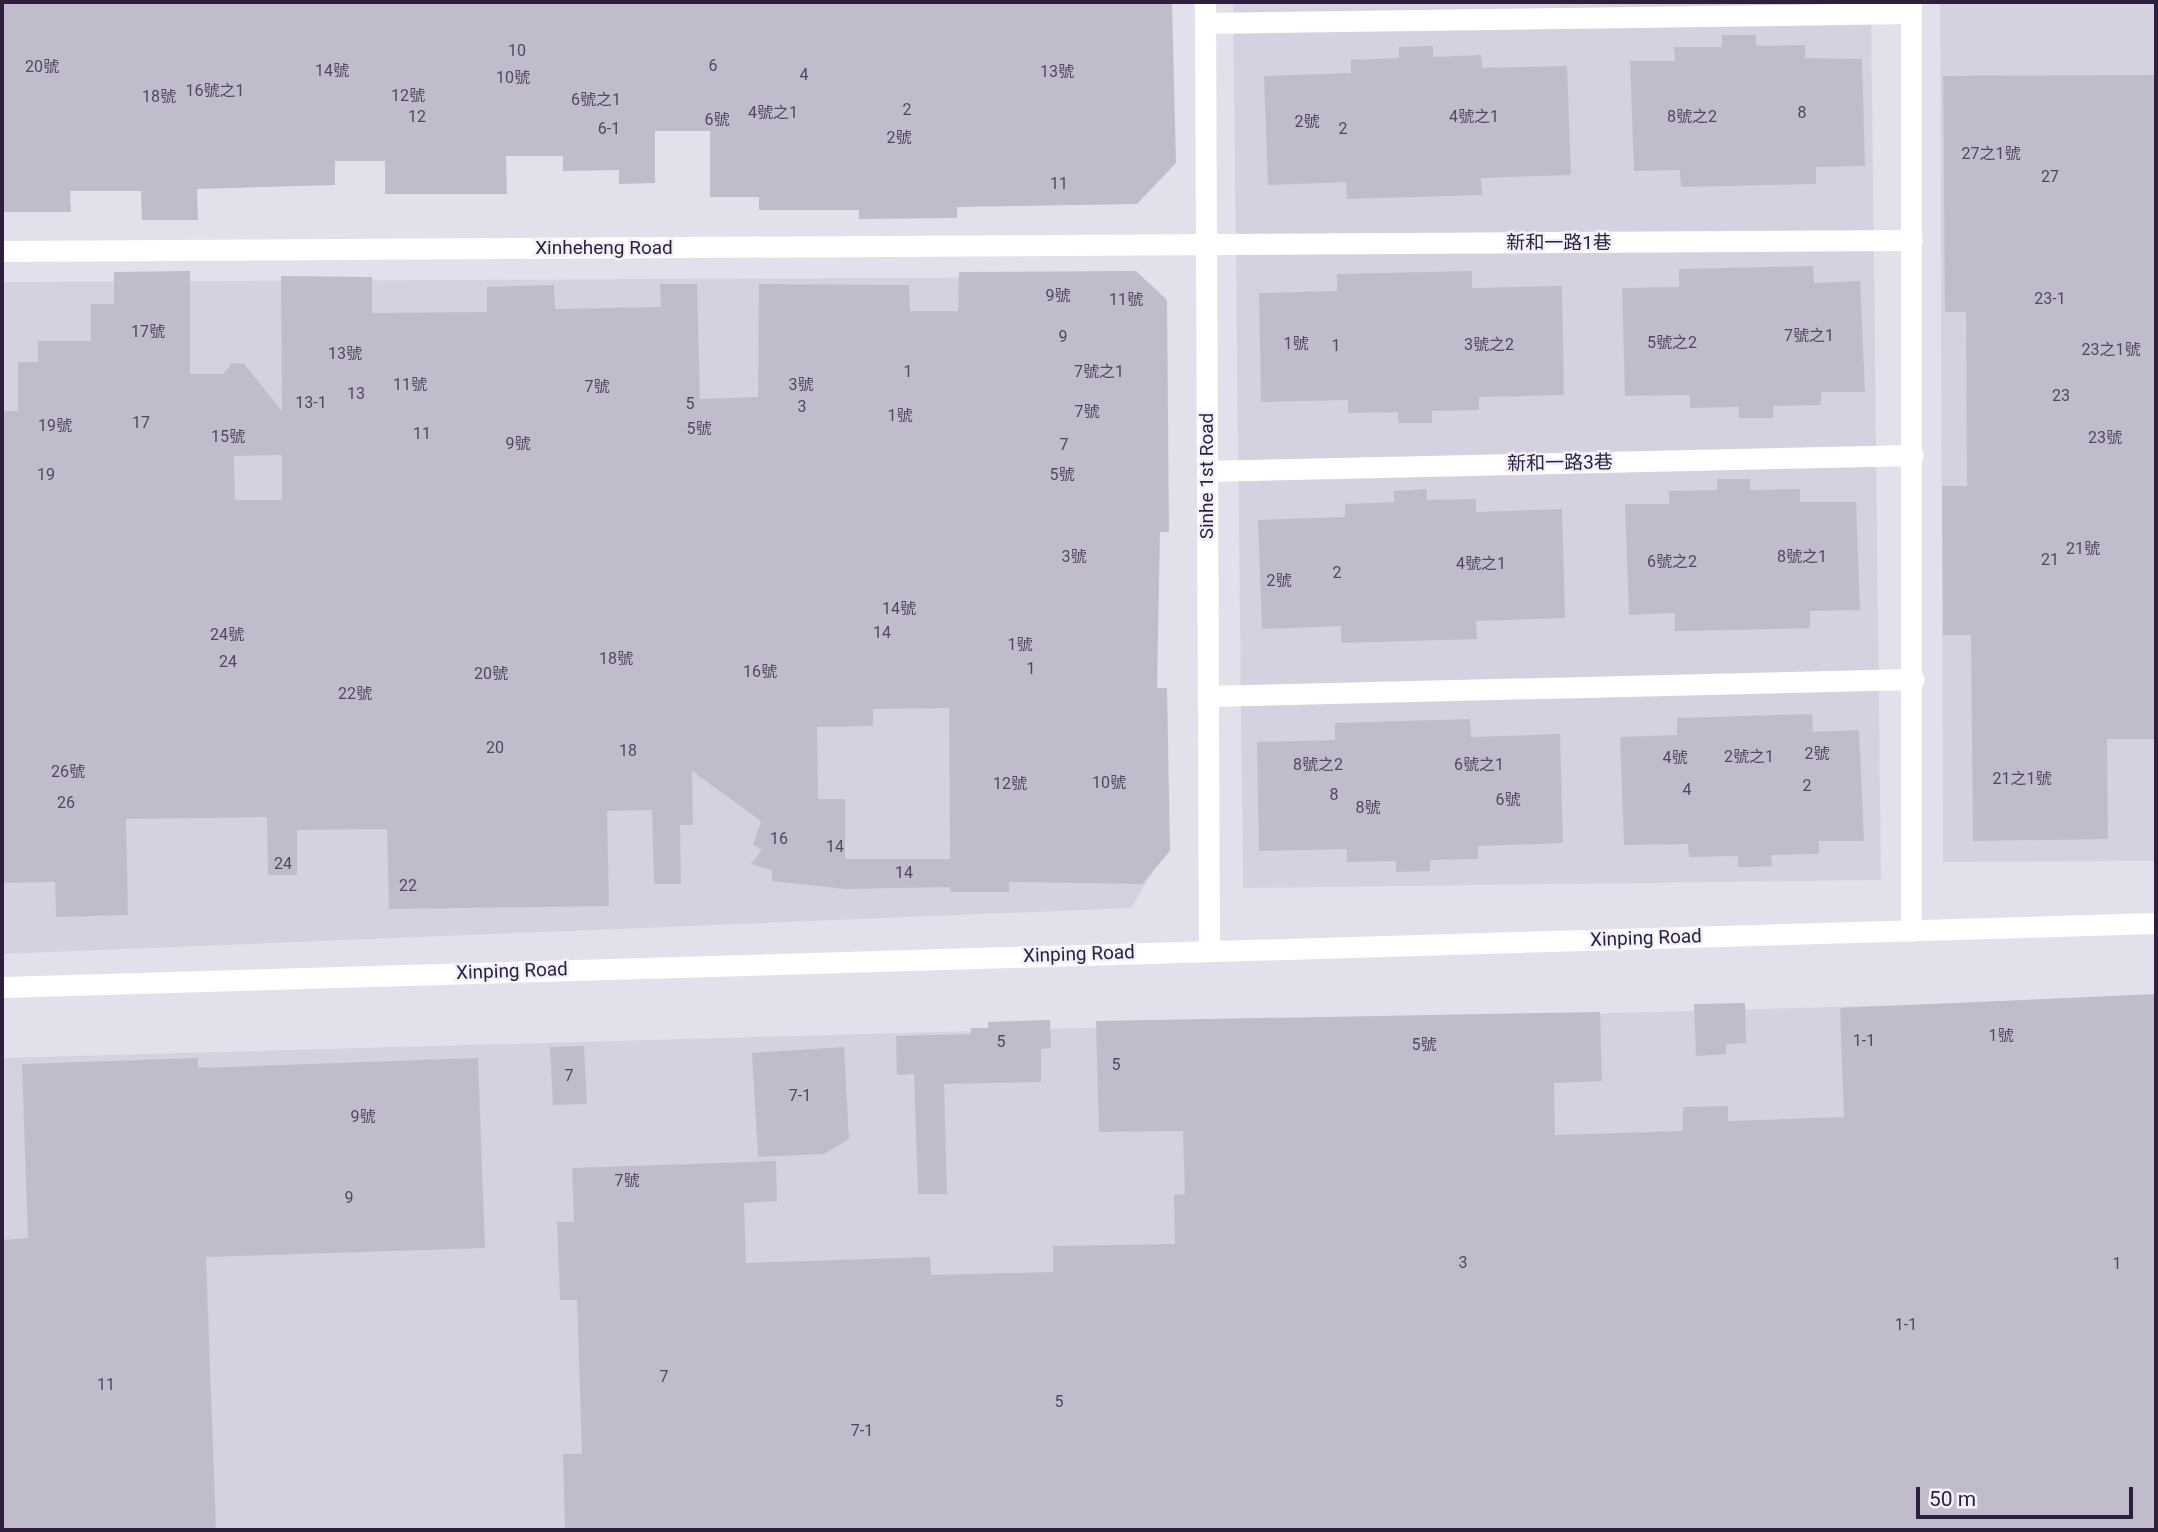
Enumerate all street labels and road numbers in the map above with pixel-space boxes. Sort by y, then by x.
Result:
street label: 新和一路1巷 [1506,232,1612,254]
street label: Xinheheng Road [535,237,673,259]
street label: Sinhe 1st Road [1196,413,1218,539]
street label: 新和一路3巷 [1507,451,1613,475]
street label: Xinping Road [1590,925,1702,951]
street label: Xinping Road [1023,941,1135,967]
street label: Xinping Road [456,958,568,984]

